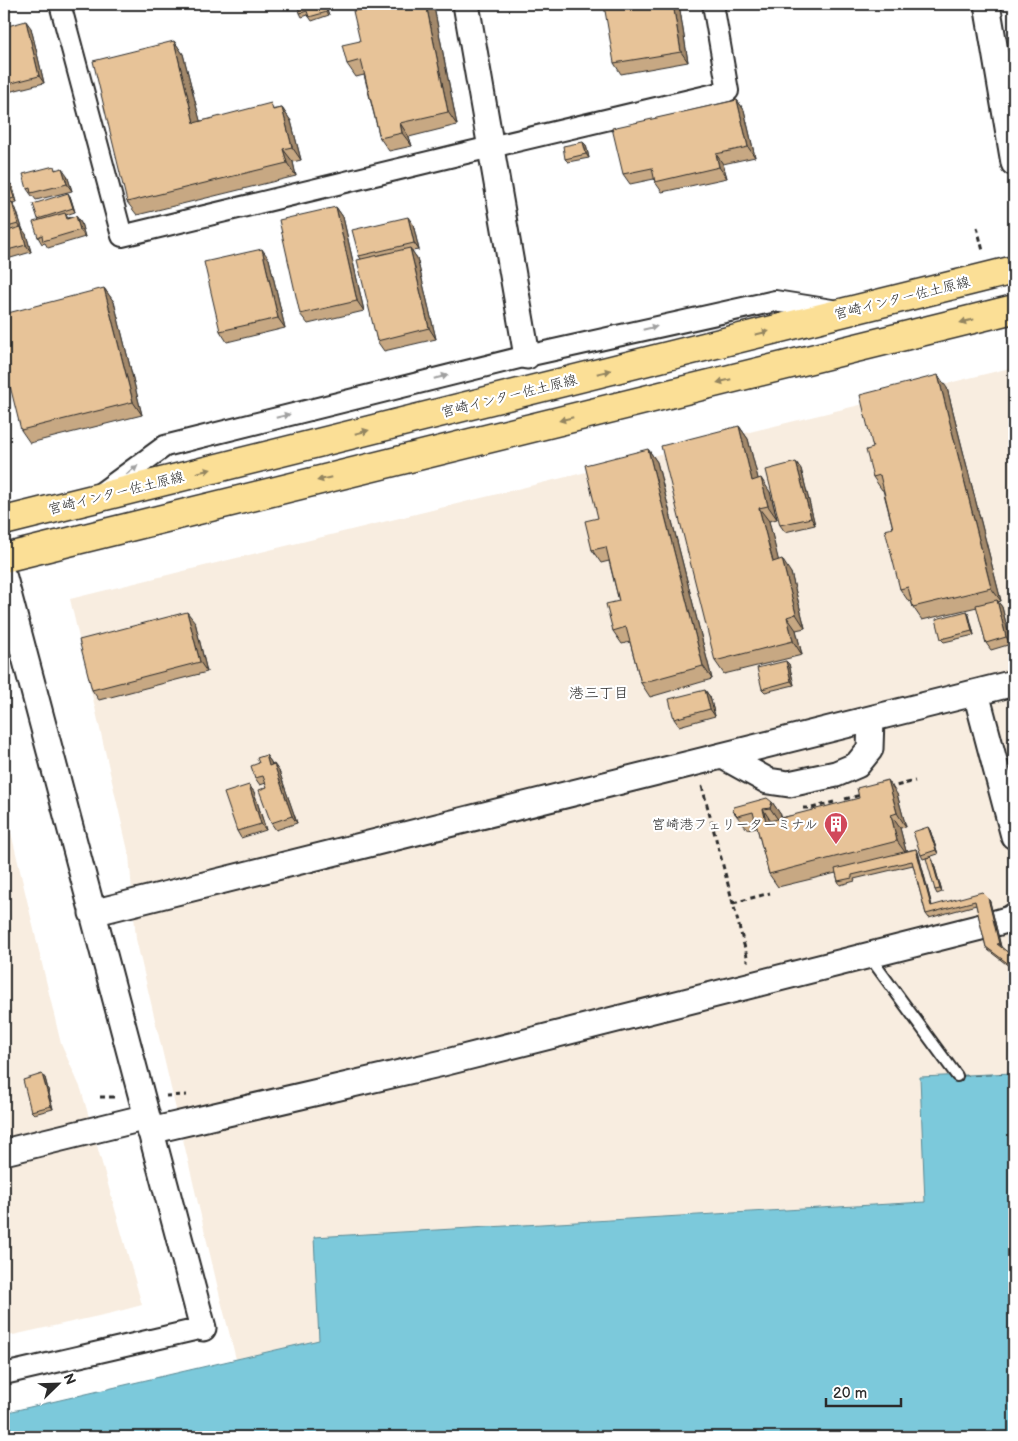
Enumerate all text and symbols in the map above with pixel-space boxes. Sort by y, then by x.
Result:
street label: 宮崎インター佐土原線 [832,273,972,323]
one-way arrow [959,317,974,325]
one-way arrow [642,324,658,332]
one-way arrow [754,329,770,337]
one-way arrow [597,368,612,376]
street label: 宮崎インター佐土原線 [439,371,579,421]
one-way arrow [433,373,448,381]
one-way arrow [717,377,732,385]
one-way arrow [275,412,290,420]
one-way arrow [559,416,574,424]
one-way arrow [354,428,369,436]
one-way arrow [125,465,139,475]
one-way arrow [196,467,211,475]
street label: 宮崎インター佐土原線 [46,468,186,518]
one-way arrow [316,475,331,483]
district label: 港三丁目 [569,684,629,703]
building icon: 宮崎港フェリーターミナル [823,811,849,845]
place label: 宮崎港フェリーターミナル [651,816,818,833]
north arrow [32,1358,82,1408]
text: N [60,1371,79,1387]
scale bar [826,1376,900,1408]
text: 20 m [833,1384,867,1403]

